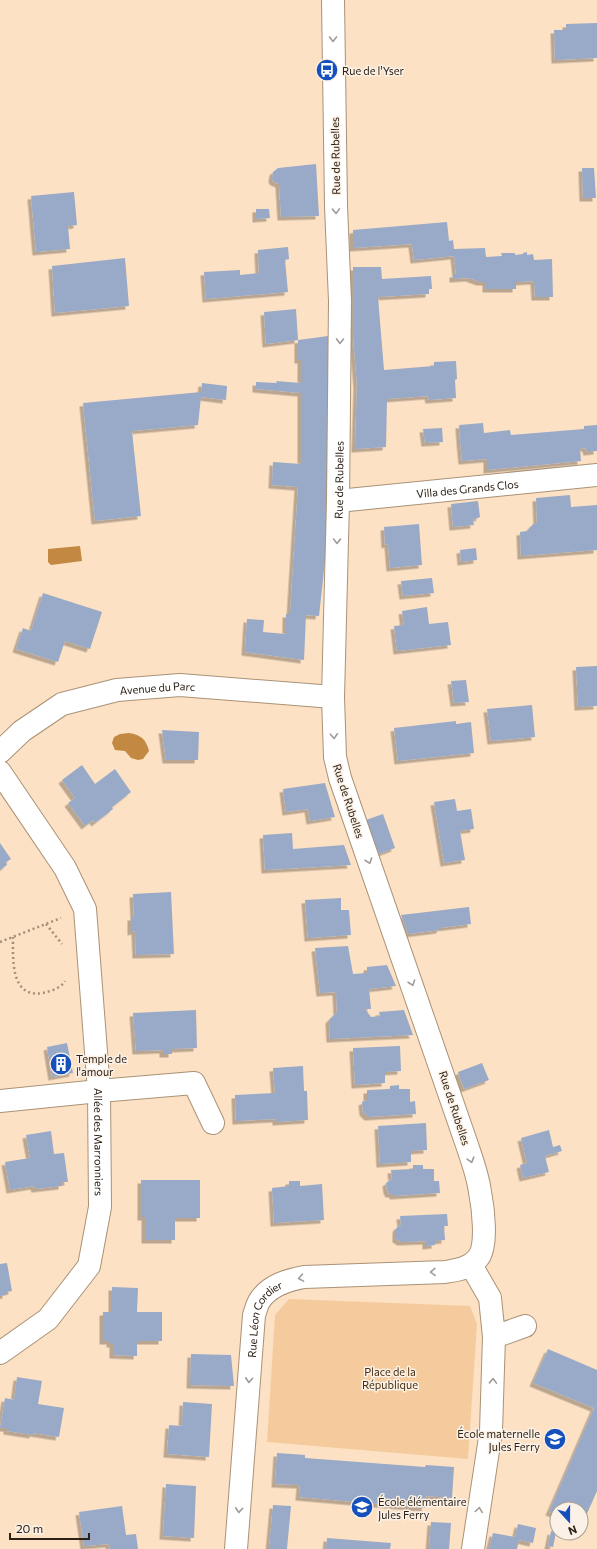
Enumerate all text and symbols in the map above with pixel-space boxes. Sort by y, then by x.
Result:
one-way arrow [329,36,337,42]
bus stop icon: Rue de l'Yser [314,57,340,83]
place label: Rue de l'Yser [342,64,405,77]
street label: Rue de Rubelles [328,117,342,195]
one-way arrow [332,208,341,214]
one-way arrow [336,338,344,344]
street label: Rue de Rubelles [331,441,345,519]
street label: Villa des Grands Clos [415,476,519,500]
one-way arrow [333,538,341,544]
street label: Avenue du Parc [119,679,196,696]
one-way arrow [330,733,338,739]
street label: Rue de Rubelles [331,762,367,840]
one-way arrow [365,857,373,864]
one-way arrow [407,980,416,987]
building icon: Temple de l'amour [48,1051,74,1077]
place label: Temple de l'amour [76,1052,127,1078]
street label: Rue de Rubelles [437,1069,473,1147]
street label: Allée des Marronniers [92,1088,106,1196]
one-way arrow [467,1156,475,1163]
one-way arrow [430,1268,436,1277]
one-way arrow [298,1273,305,1281]
street label: Rue Léon Cordier [244,1277,284,1358]
park label: Place de la République [362,1365,418,1391]
one-way arrow [245,1377,254,1383]
one-way arrow [488,1378,497,1384]
place label: École maternelle Jules Ferry [457,1426,540,1454]
school or university icon: École maternelle Jules Ferry [542,1426,568,1452]
school or university icon: École élémentaire Jules Ferry [349,1494,375,1520]
place label: École élémentaire Jules Ferry [378,1494,467,1522]
north arrow [549,1501,589,1541]
one-way arrow [235,1507,244,1513]
one-way arrow [474,1507,483,1513]
scale bar [10,1515,89,1541]
text: 20 m [16,1521,43,1535]
text: N [567,1523,579,1538]

